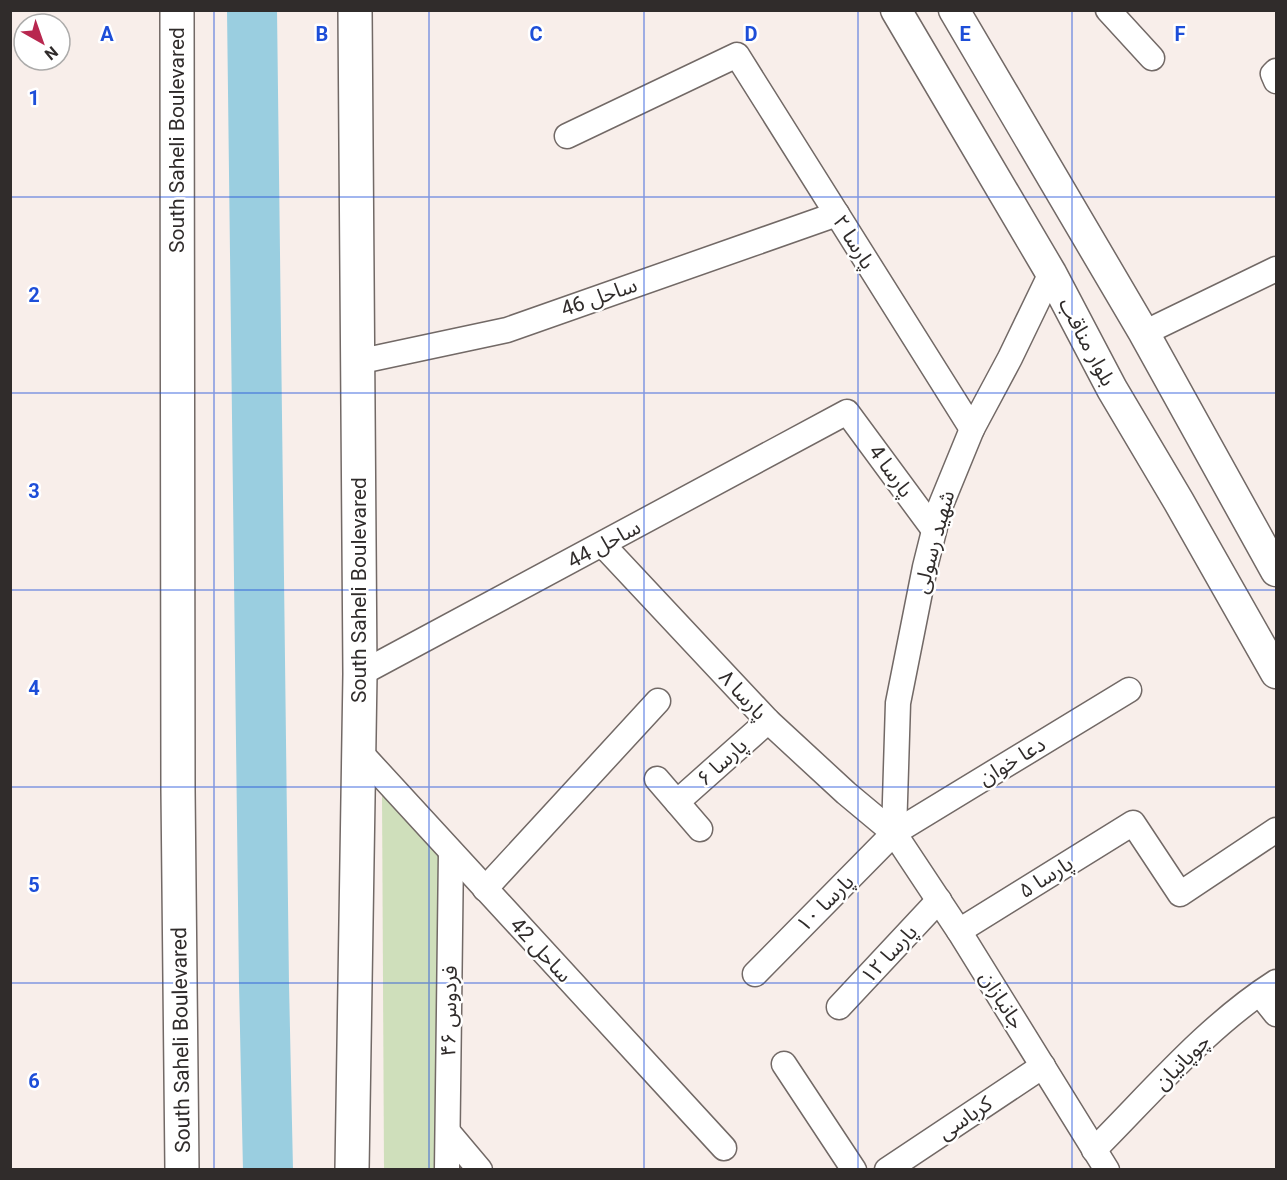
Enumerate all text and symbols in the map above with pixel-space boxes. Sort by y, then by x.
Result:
north arrow [12,12,72,72]
text: A [100,22,114,46]
text: B [316,22,328,46]
text: C [529,22,543,46]
text: D [745,22,758,46]
text: E [959,22,971,46]
text: F [1175,22,1186,46]
street label: South Saheli Boulevared [165,27,189,253]
text: N [41,42,62,64]
text: 1 [28,86,40,110]
street label: پارسا ۲ [827,211,880,274]
street label: ساحل 46 [558,273,640,321]
text: 2 [28,283,40,307]
street label: بلوار مناقب [1054,294,1120,390]
street label: پارسا 4 [863,440,918,503]
street label: South Saheli Boulevared [347,477,371,703]
text: 3 [28,479,40,503]
street label: شهید رسولی [909,488,959,596]
street label: ساحل 44 [563,515,645,573]
street label: پارسا ۸ [713,665,772,726]
text: 4 [28,676,40,700]
street label: دعا خوان [974,732,1050,790]
street label: پارسا ۶ [692,733,753,792]
street label: پارسا ۵ [1015,851,1078,904]
street label: پارسا ۱۰ [791,869,860,938]
text: 5 [28,873,40,897]
street label: ساحل 42 [505,913,577,987]
street label: پارسا ۱۲ [856,920,923,989]
street label: South Saheli Boulevared [167,927,195,1153]
street label: فردوس ۴۶ [436,965,462,1057]
street label: جانبازان [975,966,1029,1034]
street label: چوپانیان [1149,1029,1216,1096]
text: 6 [28,1069,40,1093]
street label: کرباسی [933,1091,997,1145]

